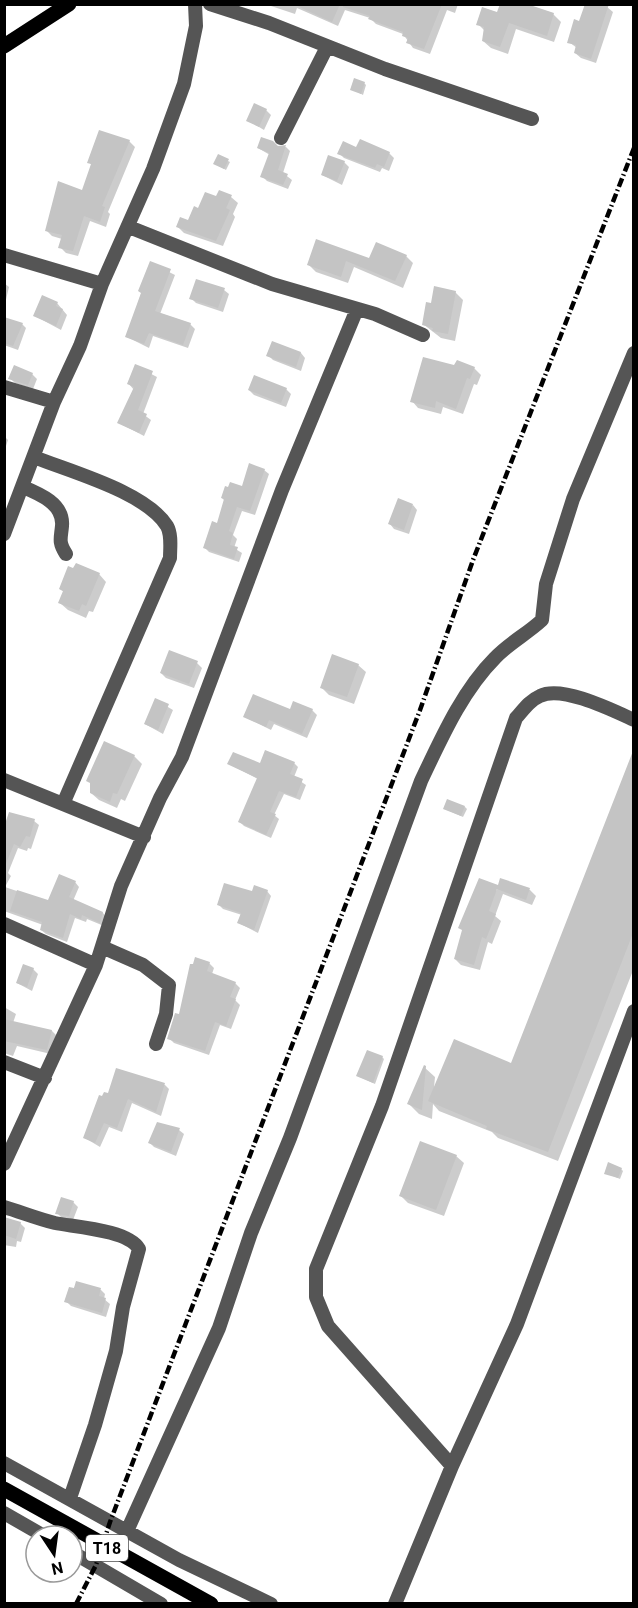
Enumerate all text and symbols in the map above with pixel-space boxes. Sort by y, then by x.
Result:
north arrow [24,1524,84,1584]
road number: T18 [86,1535,128,1561]
text: N [50,1558,65,1579]

